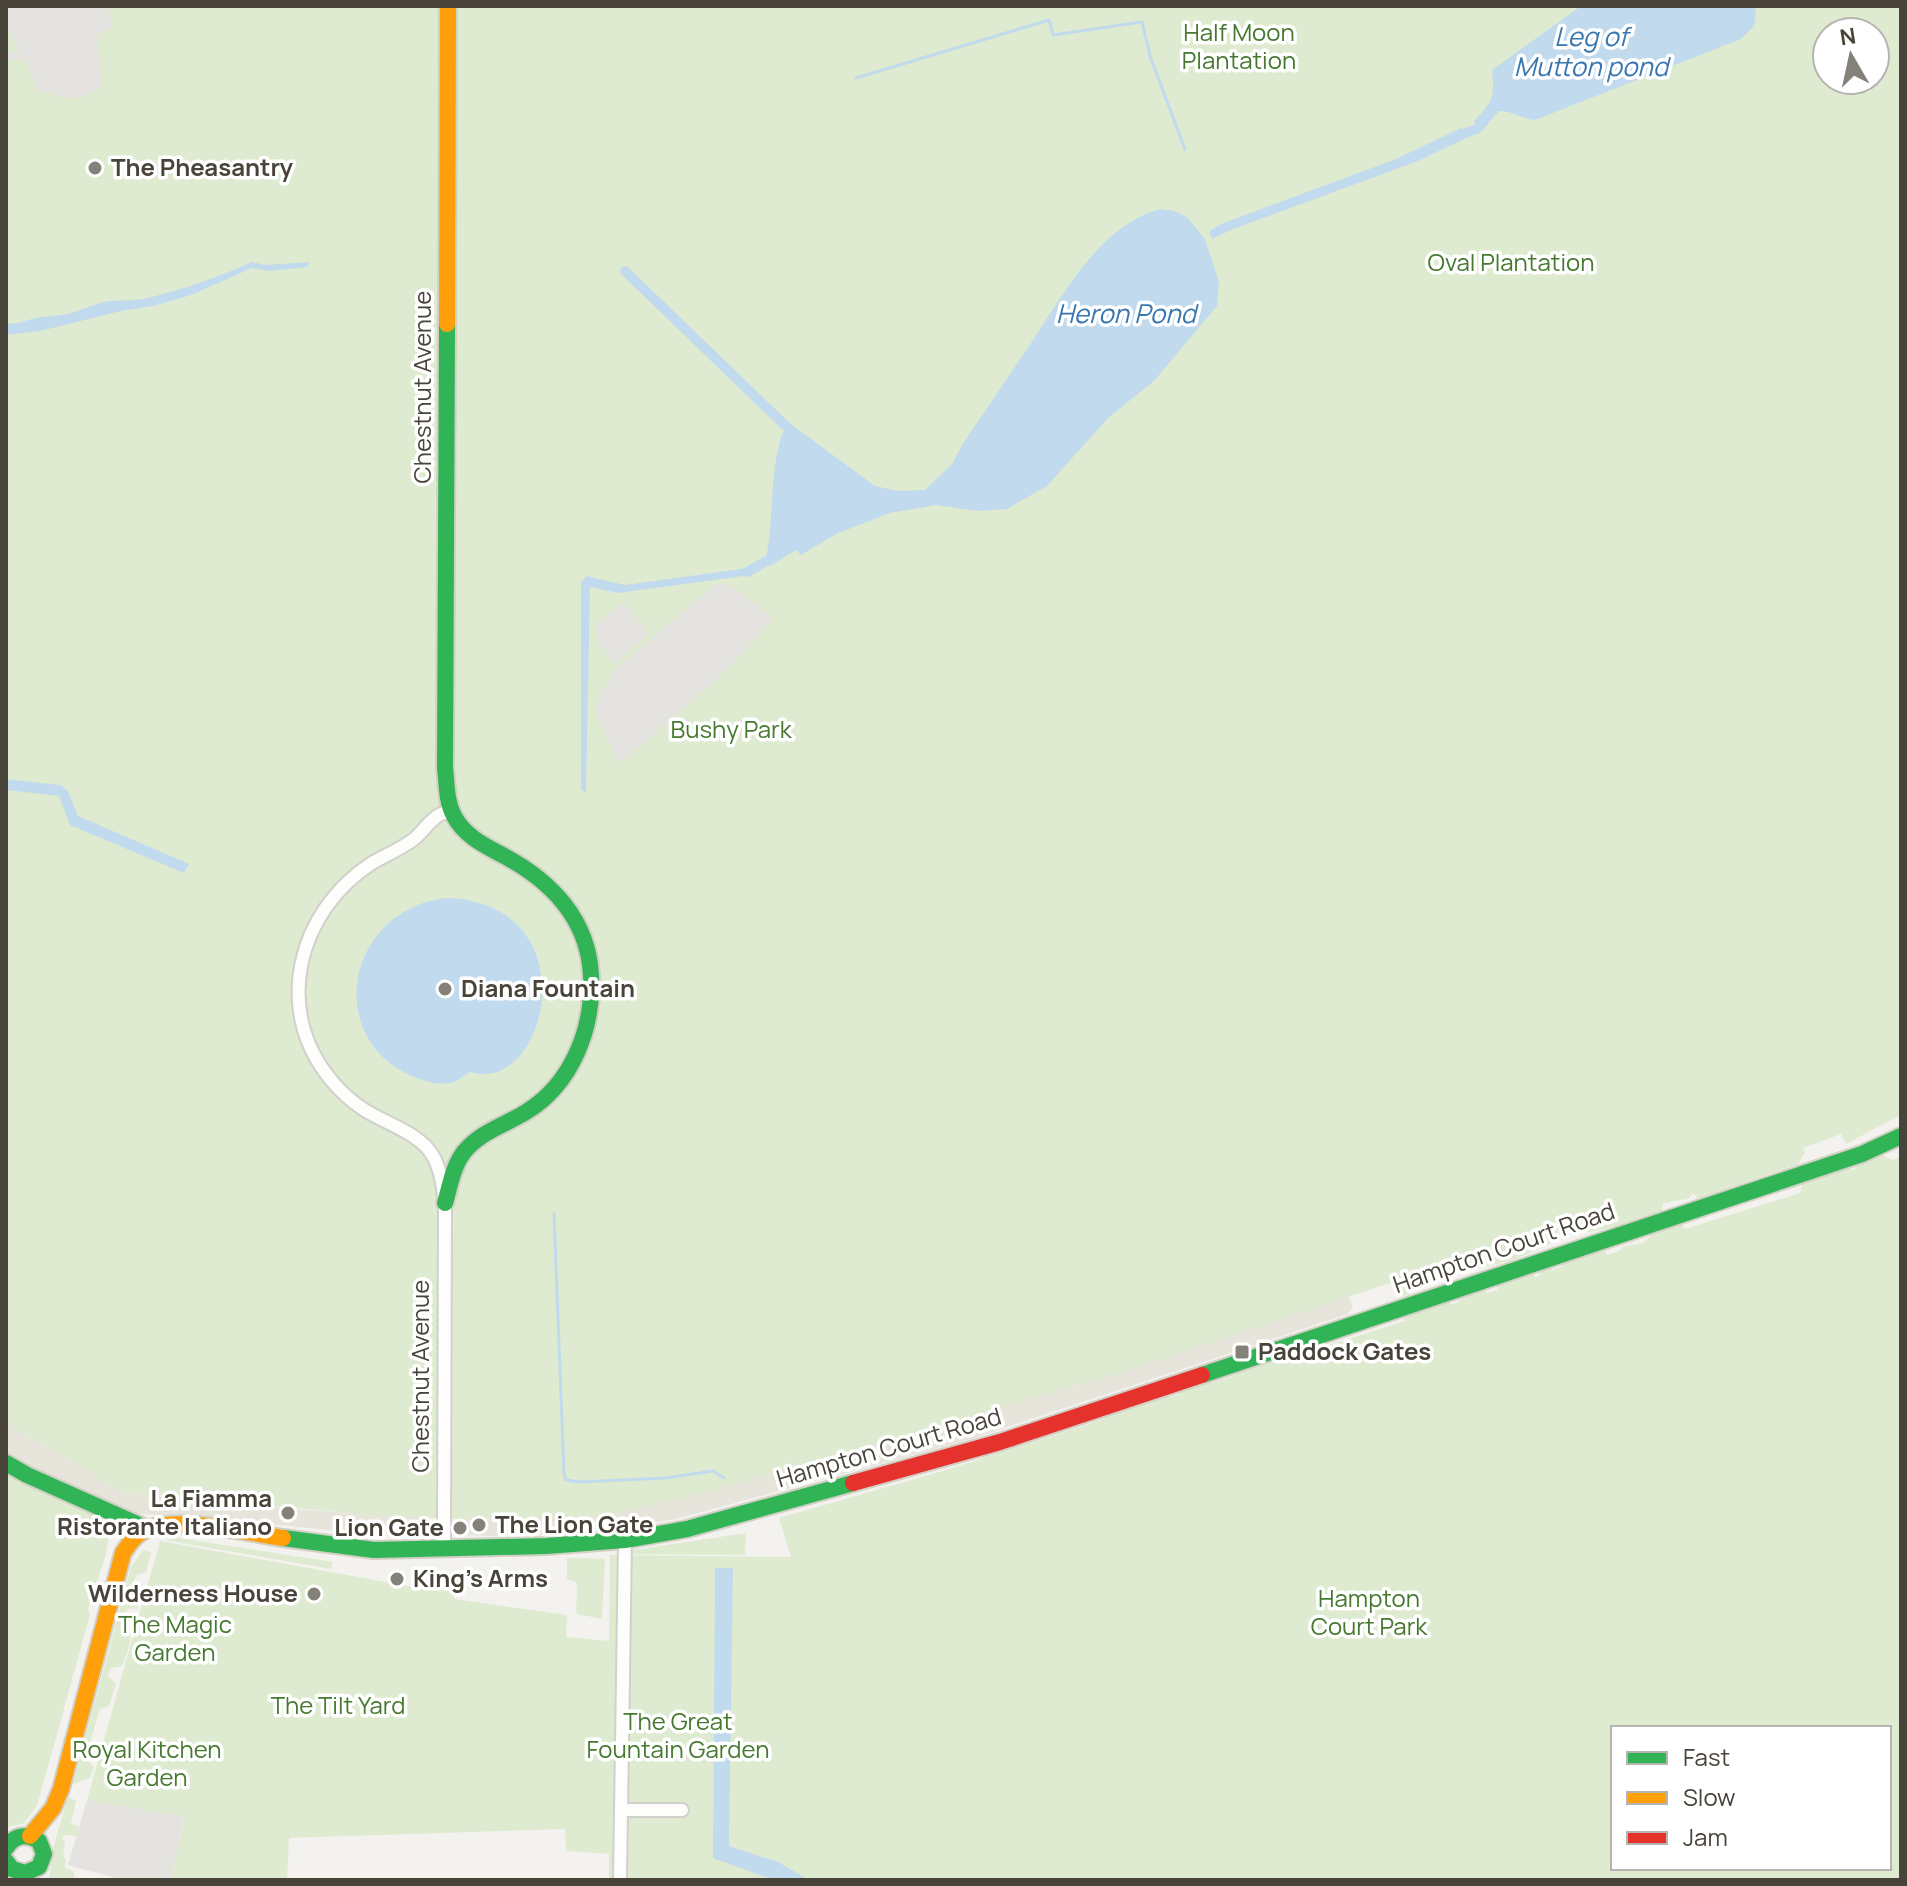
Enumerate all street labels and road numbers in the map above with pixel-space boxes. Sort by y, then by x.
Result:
street label: Chestnut Avenue [405,291,438,483]
street label: Hampton Court Road [1388,1193,1619,1300]
street label: Chestnut Avenue [403,1280,436,1472]
street label: Hampton Court Road [772,1399,1005,1494]

